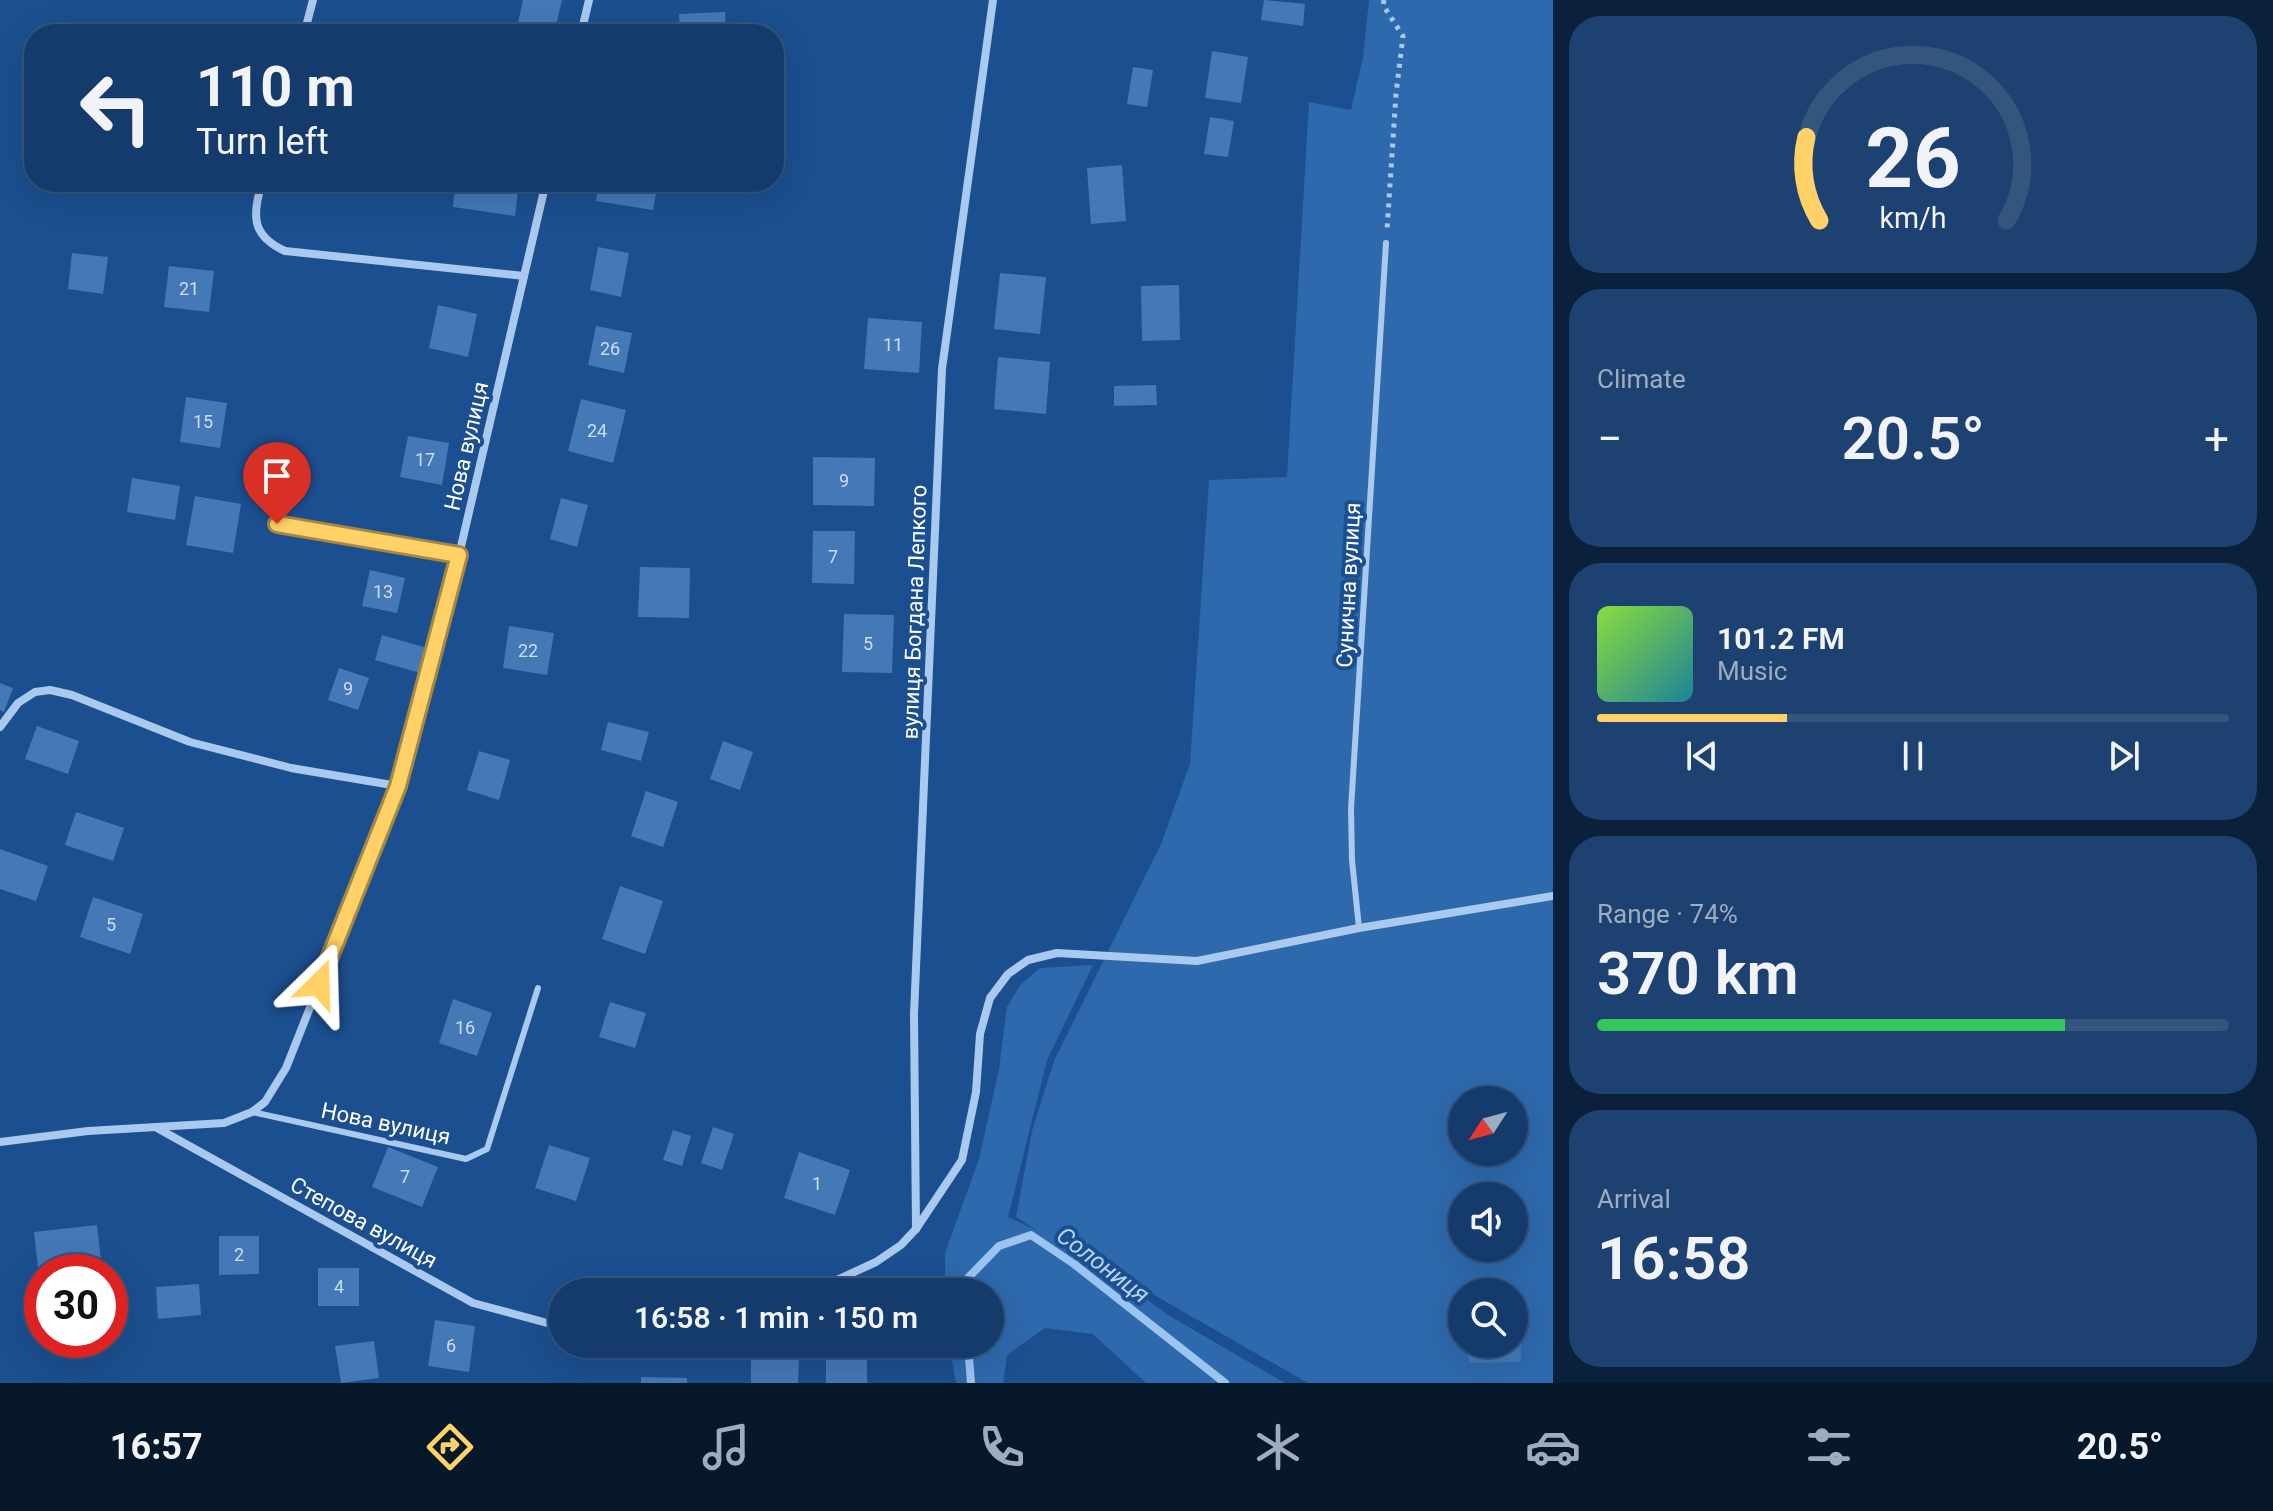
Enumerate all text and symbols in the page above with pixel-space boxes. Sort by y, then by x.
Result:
text: 110 m [196,54,355,120]
icon: left [64,56,168,160]
text: 26 [1865,109,1961,206]
text: Turn left [196,121,329,163]
text: km/h [1879,201,1947,235]
house number: 21 [179,278,199,299]
house number: 11 [883,334,903,355]
house number: 26 [600,338,620,359]
text: Climate [1597,364,1686,394]
street label: Нова вулиця [440,379,493,513]
text: 20.5° [1842,403,1985,474]
house number: 15 [193,411,213,432]
text: − [1597,413,1622,465]
text: + [2204,413,2229,465]
house number: 24 [587,420,607,441]
pin [243,442,311,524]
house number: 17 [415,449,435,470]
icon: arrive [255,454,299,498]
house number: 9 [839,470,849,491]
street label: вулиця Богдана Лепкого [898,484,931,740]
street label: Сунична вулиця [1332,502,1365,668]
house number: 7 [828,546,838,567]
house number: 13 [373,581,393,602]
text: 101.2 FM [1717,621,1845,656]
house number: 5 [863,633,873,654]
house number: 22 [518,640,538,661]
text: Music [1717,656,1787,686]
house number: 9 [343,678,353,699]
icon: previous [1680,734,1724,778]
icon: pause [1891,734,1935,778]
icon: next [2102,734,2146,778]
text: Range · 74% [1597,899,1738,929]
house number: 5 [106,914,116,935]
text: 370 km [1597,938,1799,1009]
position arrow [277,942,361,1026]
house number: 16 [455,1017,475,1038]
north arrow [1448,1086,1528,1166]
map controls [1448,1086,1528,1358]
street label: Нова вулиця [319,1098,453,1149]
house number: 7 [400,1166,410,1187]
street label: Степова вулиця [286,1172,442,1273]
house number: 1 [812,1173,822,1194]
button: sound [1448,1182,1528,1262]
text: Arrival [1597,1184,1671,1214]
water label: Солониця [1051,1221,1155,1309]
text: 16:58 [1597,1223,1750,1294]
house number: 2 [234,1244,244,1265]
speed limit sign: 30 [24,1254,128,1358]
house number: 4 [334,1276,344,1297]
button: search [1448,1278,1528,1358]
text: 16:58 · 1 min · 150 m [634,1300,918,1335]
house number: 6 [446,1335,456,1356]
icon: directions [422,1419,478,1475]
icon: music [698,1419,754,1475]
icon: phone [974,1419,1030,1475]
icon: climate [1250,1419,1306,1475]
icon: car [1525,1419,1581,1475]
icon: filters [1801,1419,1857,1475]
text: 16:57 [110,1426,203,1468]
text: 20.5° [2077,1426,2163,1468]

